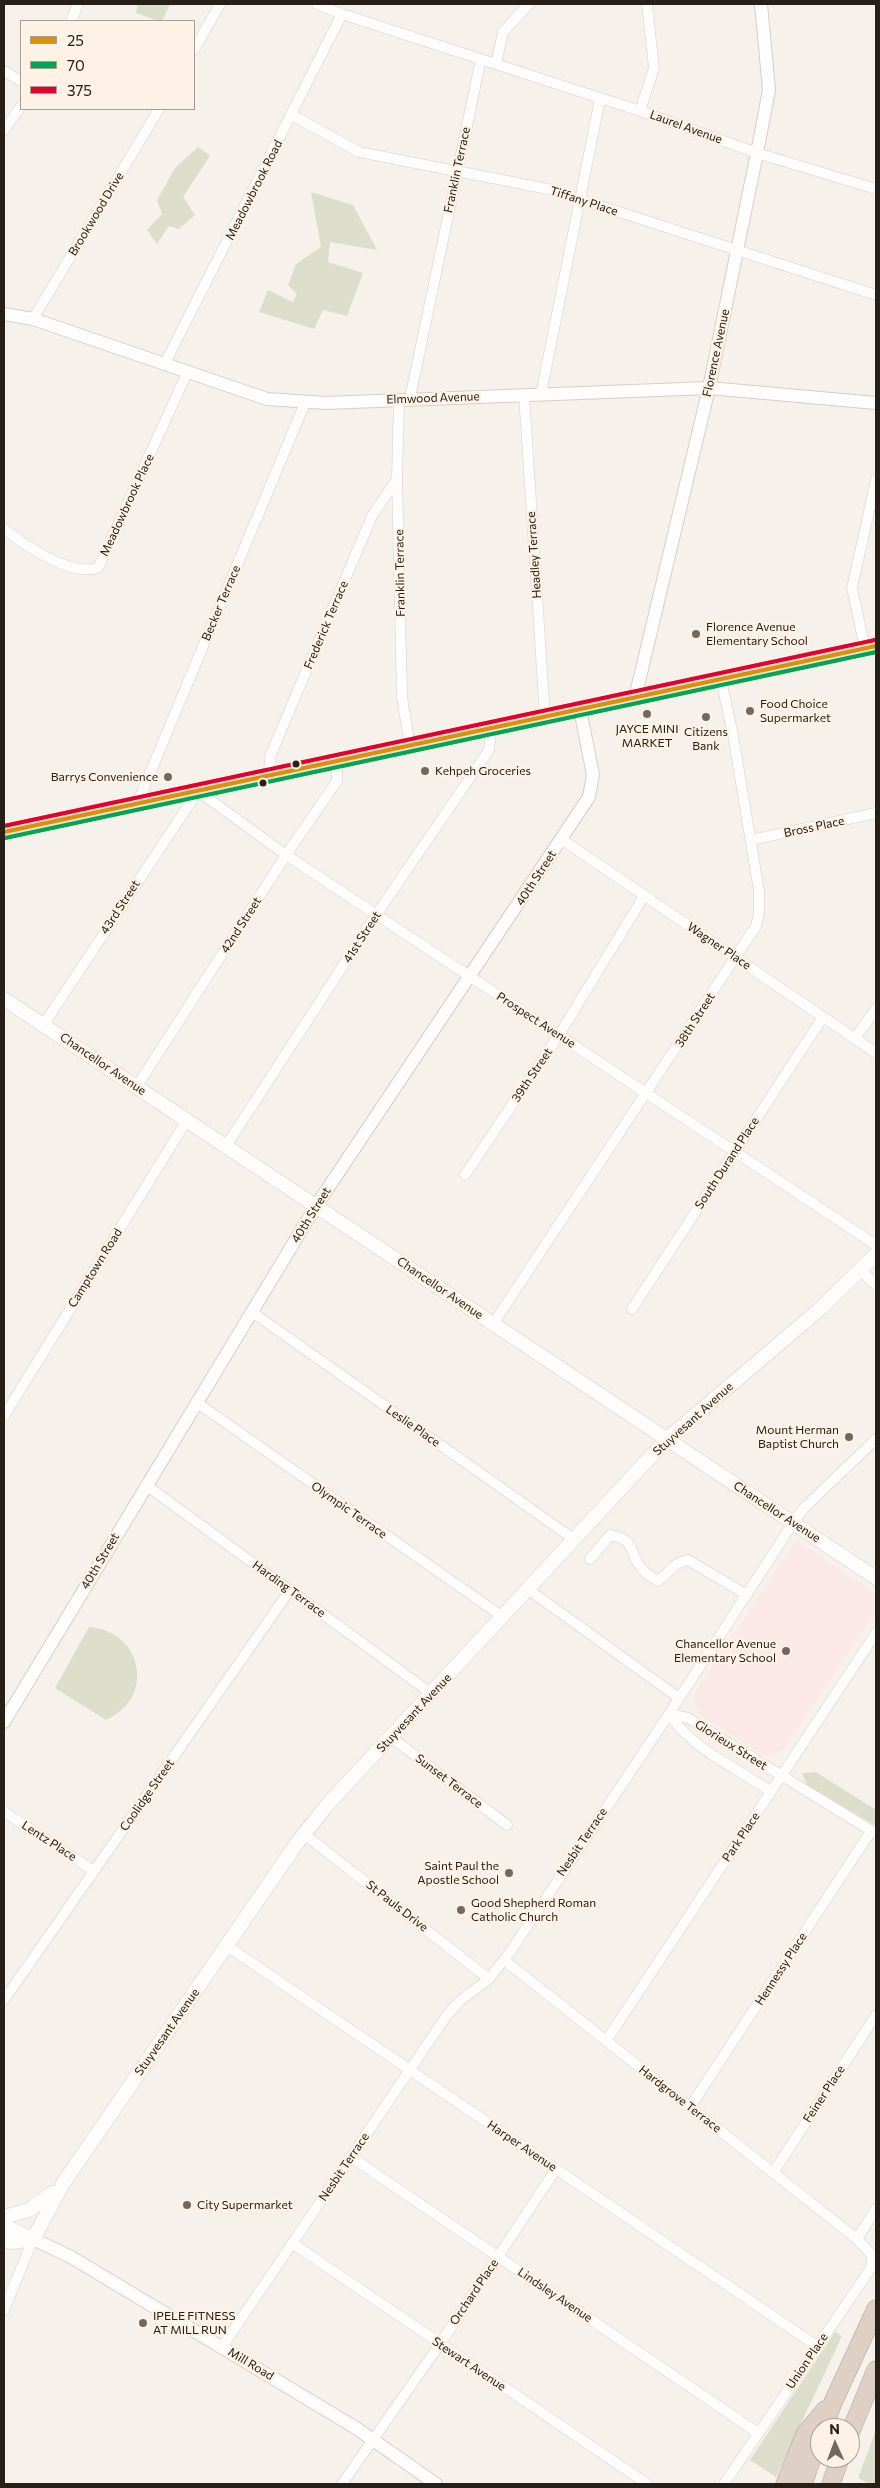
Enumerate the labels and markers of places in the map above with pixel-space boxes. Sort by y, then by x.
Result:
place label: Florence Avenue Elementary School [706,620,808,648]
marker: Florence Avenue Elementary School [690,628,702,640]
place label: Food Choice Supermarket [760,697,831,725]
marker: Food Choice Supermarket [744,705,756,717]
marker: JAYCE MINI MARKET [641,708,653,720]
marker: Citizens Bank [700,711,712,723]
place label: JAYCE MINI MARKET [616,722,678,750]
place label: Citizens Bank [684,725,728,753]
unlabelled marker [291,759,301,769]
place label: Kehpeh Groceries [435,764,531,778]
marker: Kehpeh Groceries [419,765,431,777]
place label: Barrys Convenience [51,770,158,784]
marker: Barrys Convenience [162,771,174,783]
unlabelled marker [258,778,268,788]
place label: Mount Herman Baptist Church [756,1423,839,1451]
marker: Mount Herman Baptist Church [843,1431,855,1443]
place label: Chancellor Avenue Elementary School [674,1637,776,1665]
marker: Chancellor Avenue Elementary School [780,1645,792,1657]
place label: Saint Paul the Apostle School [417,1859,499,1887]
marker: Saint Paul the Apostle School [503,1867,515,1879]
place label: Good Shepherd Roman Catholic Church [471,1896,596,1924]
marker: Good Shepherd Roman Catholic Church [455,1904,467,1916]
place label: City Supermarket [197,2198,293,2212]
marker: City Supermarket [181,2199,193,2211]
place label: IPELE FITNESS AT MILL RUN [153,2309,235,2337]
marker: IPELE FITNESS AT MILL RUN [137,2317,149,2329]

